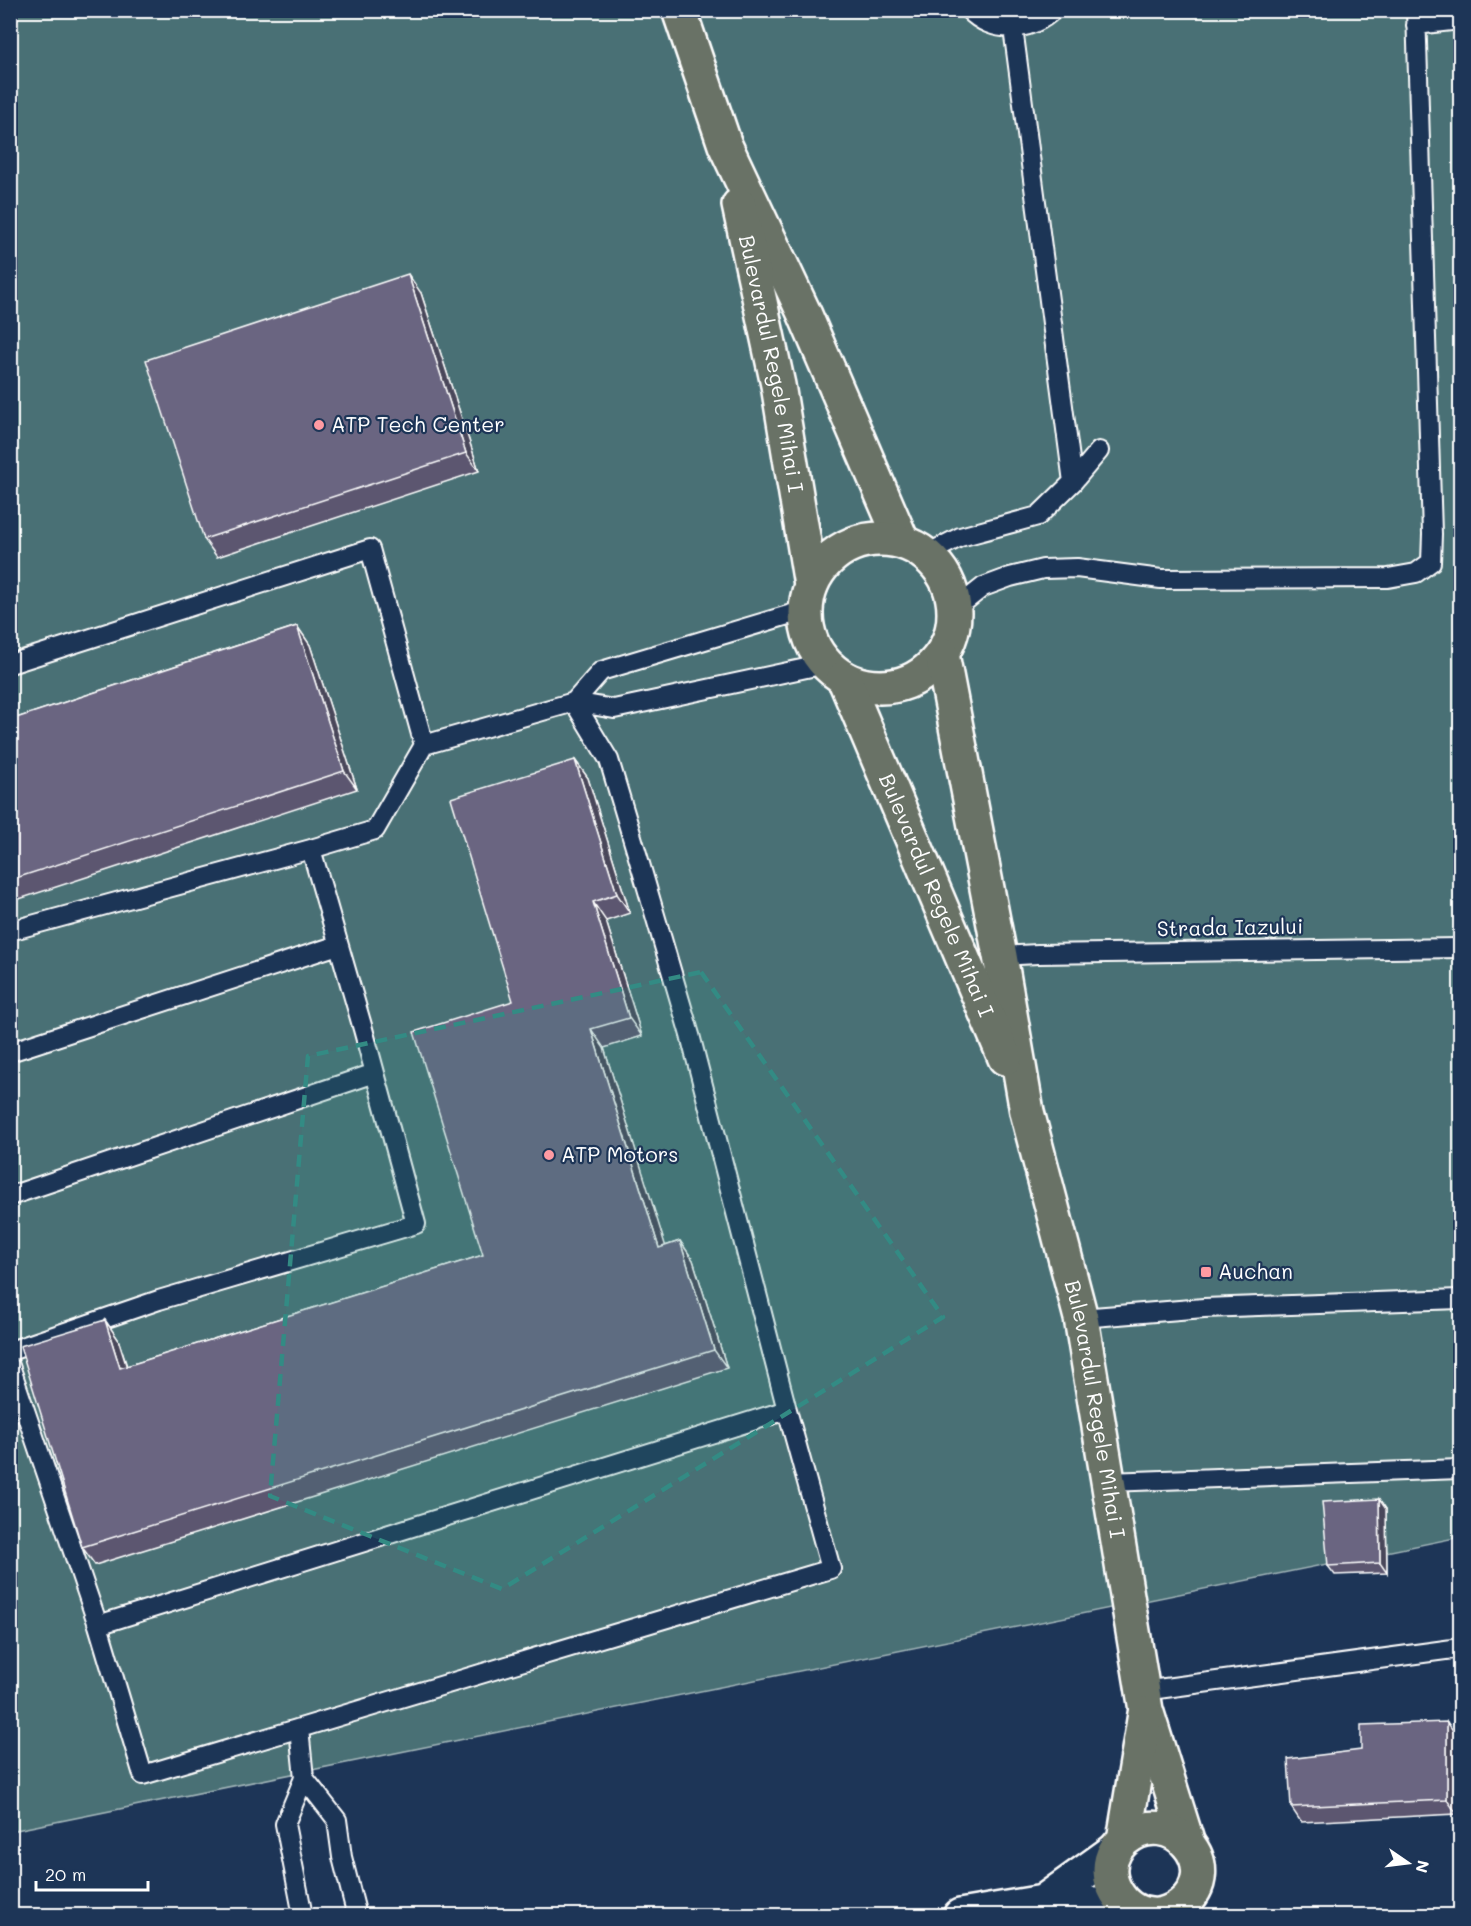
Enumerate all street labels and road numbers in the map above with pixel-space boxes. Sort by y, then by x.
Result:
street label: Bulevardul Regele Mihai I [734,232,810,494]
street label: Bulevardul Regele Mihai I [874,769,1001,1020]
street label: Strada Iazului [1157,912,1303,941]
street label: Bulevardul Regele Mihai I [1060,1277,1132,1540]

